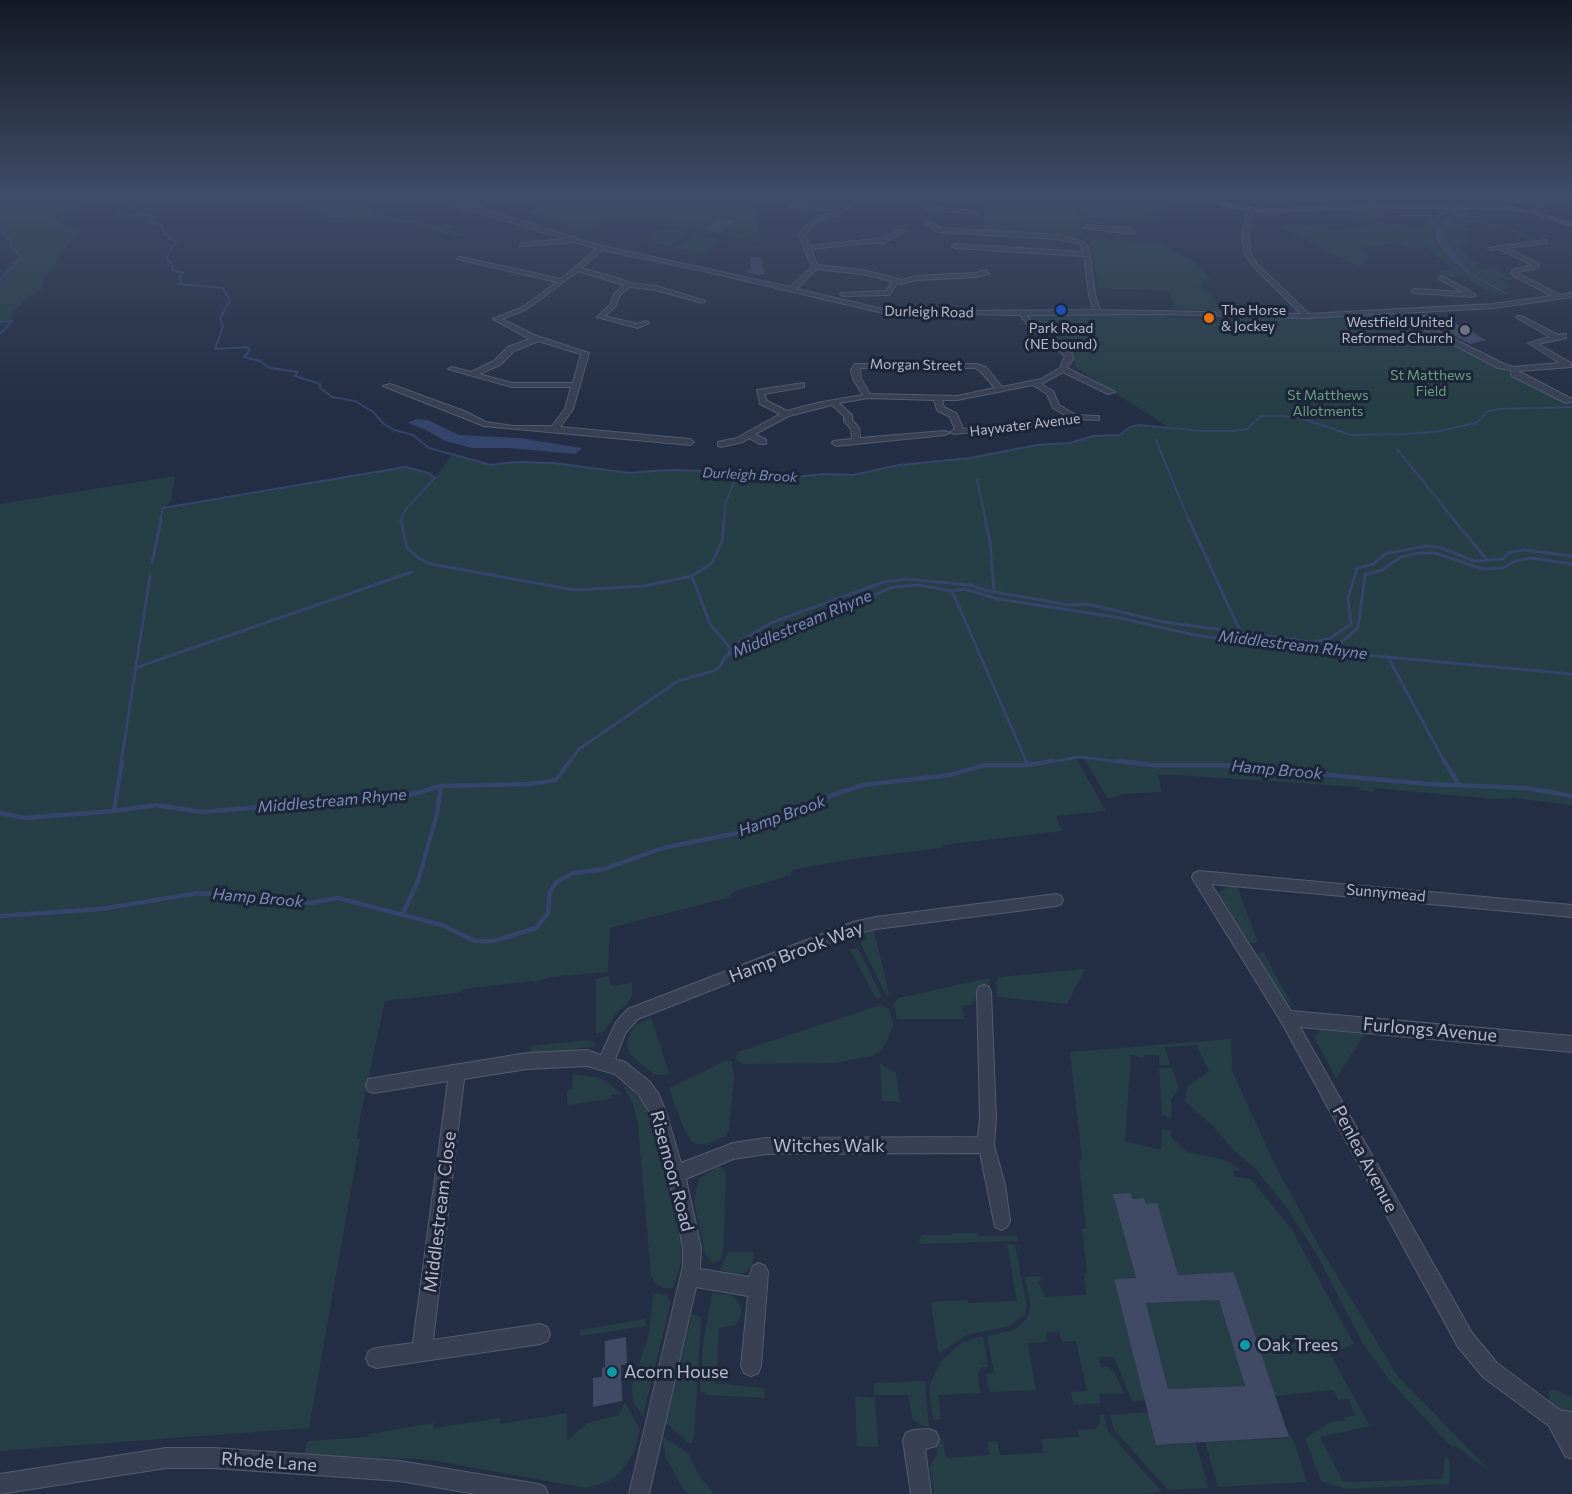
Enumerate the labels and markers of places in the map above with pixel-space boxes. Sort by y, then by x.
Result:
place label: The Horse & Jockey [1221,302,1286,334]
marker: Park Road (NE bound) [1054,303,1068,317]
marker: The Horse & Jockey [1202,311,1216,325]
place label: Westfield United Reformed Church [1342,314,1453,346]
place label: Park Road (NE bound) [1025,320,1097,352]
marker: Westfield United Reformed Church [1458,323,1472,337]
place label: Oak Trees [1257,1334,1338,1356]
marker: Oak Trees [1238,1338,1252,1352]
place label: Acorn House [624,1361,729,1383]
marker: Acorn House [605,1365,619,1379]

